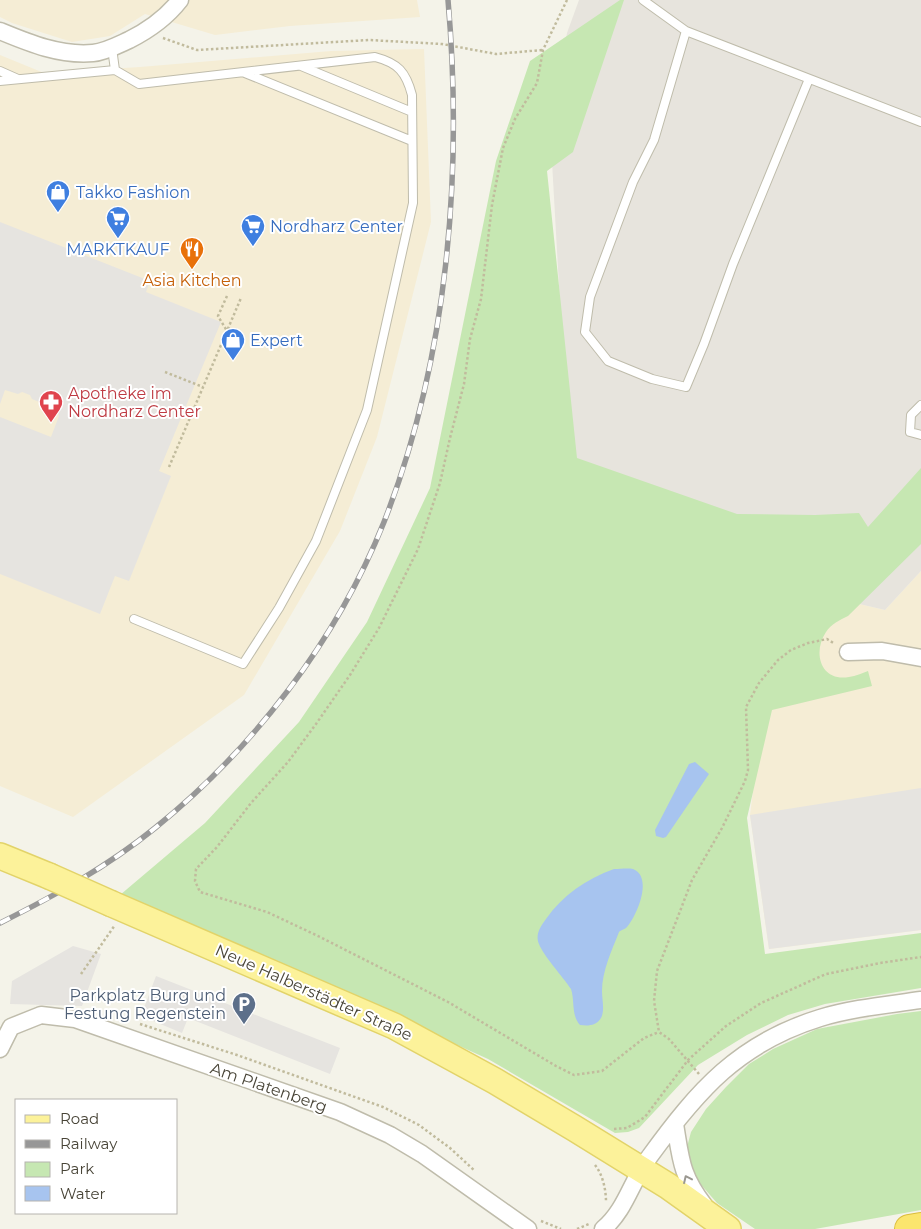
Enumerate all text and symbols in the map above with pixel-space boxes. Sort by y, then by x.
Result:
shop icon: Takko Fashion [45,179,71,213]
place label: Takko Fashion [76,183,190,202]
supermarket icon: MARKTKAUF [105,205,131,239]
supermarket icon: Nordharz Center [240,213,266,247]
place label: Nordharz Center [270,217,403,236]
restaurant icon: Asia Kitchen [179,236,205,270]
place label: MARKTKAUF [66,240,170,259]
place label: Asia Kitchen [142,271,242,290]
shop icon: Expert [220,327,246,361]
place label: Expert [250,331,303,350]
place label: Apotheke im Nordharz Center [68,384,201,421]
pharmacy icon: Apotheke im Nordharz Center [38,389,64,423]
street label: Neue Halberstädter Straße [212,940,415,1045]
place label: Parkplatz Burg und Festung Regenstein [64,986,226,1023]
parking icon: Parkplatz Burg und Festung Regenstein [231,991,257,1025]
street label: Am Platenberg [208,1059,330,1116]
legend [15,1099,178,1214]
text: Road [60,1109,99,1128]
text: Railway [60,1134,118,1153]
text: Park [60,1159,94,1178]
one-way arrow [683,1175,693,1184]
text: Water [60,1184,106,1203]

